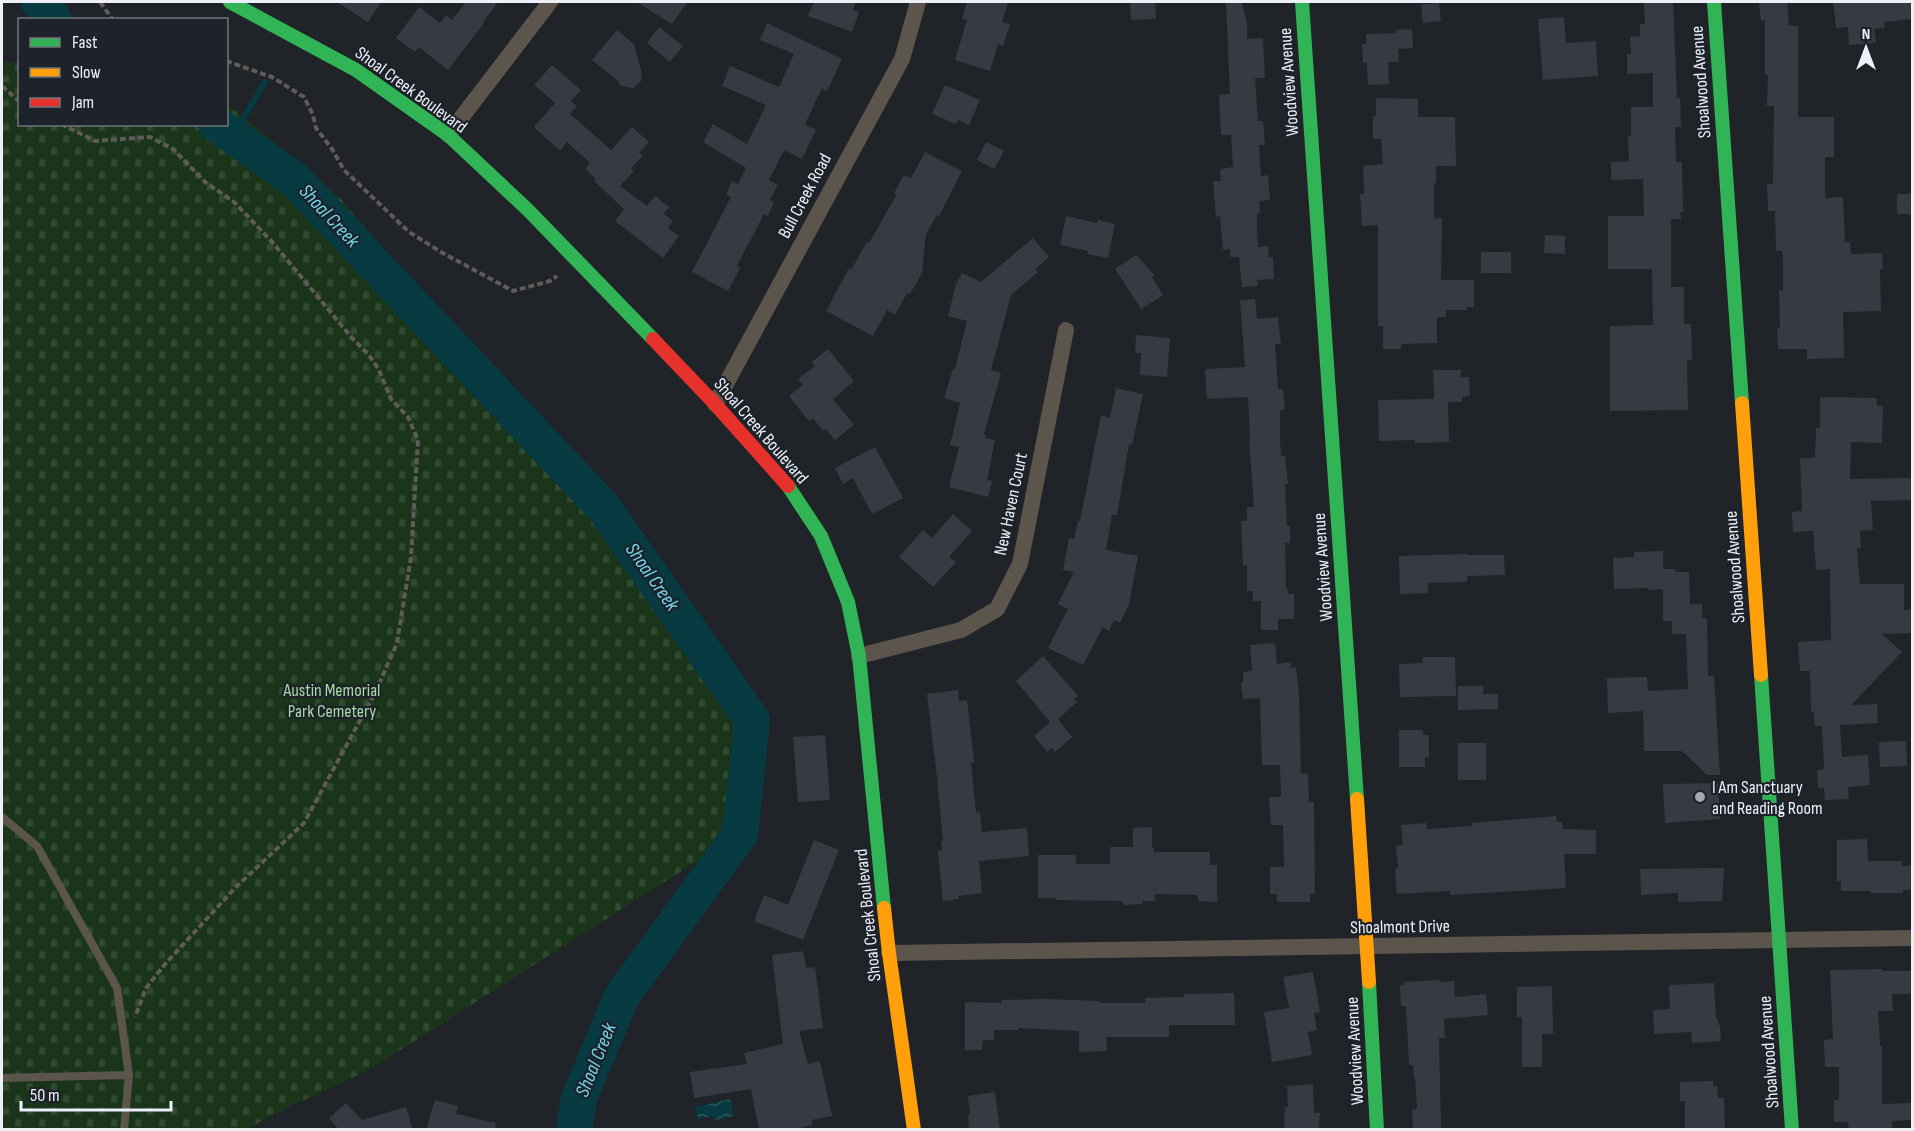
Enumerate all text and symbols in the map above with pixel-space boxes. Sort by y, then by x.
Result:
legend [18,18,228,126]
north arrow [1836,18,1896,78]
street label: Shoalwood Avenue [1687,25,1715,139]
text: N [1862,25,1870,44]
street label: Woodview Avenue [1275,27,1303,137]
text: Fast [72,32,98,53]
street label: Shoal Creek Boulevard [351,42,471,138]
text: Slow [72,62,101,83]
text: Jam [71,92,94,113]
street label: Bull Creek Road [774,150,836,242]
water label: Shoal Creek [294,179,365,253]
street label: Shoal Creek Boulevard [709,374,813,488]
street label: New Haven Court [990,450,1032,557]
street label: Shoalwood Avenue [1721,510,1749,624]
street label: Woodview Avenue [1309,512,1337,622]
water label: Shoal Creek [620,538,684,616]
park label: Austin Memorial Park Cemetery [283,680,380,722]
place label: I Am Sanctuary and Reading Room [1712,777,1822,819]
marker: I Am Sanctuary and Reading Room [1693,790,1707,804]
street label: Shoal Creek Boulevard [851,848,885,982]
street label: Shoalmont Drive [1350,916,1450,938]
street label: Shoalwood Avenue [1755,995,1783,1109]
street label: Woodview Avenue [1342,996,1368,1106]
water label: Shoal Creek [570,1019,622,1100]
scale bar [21,1074,171,1112]
text: 50 m [30,1085,60,1106]

